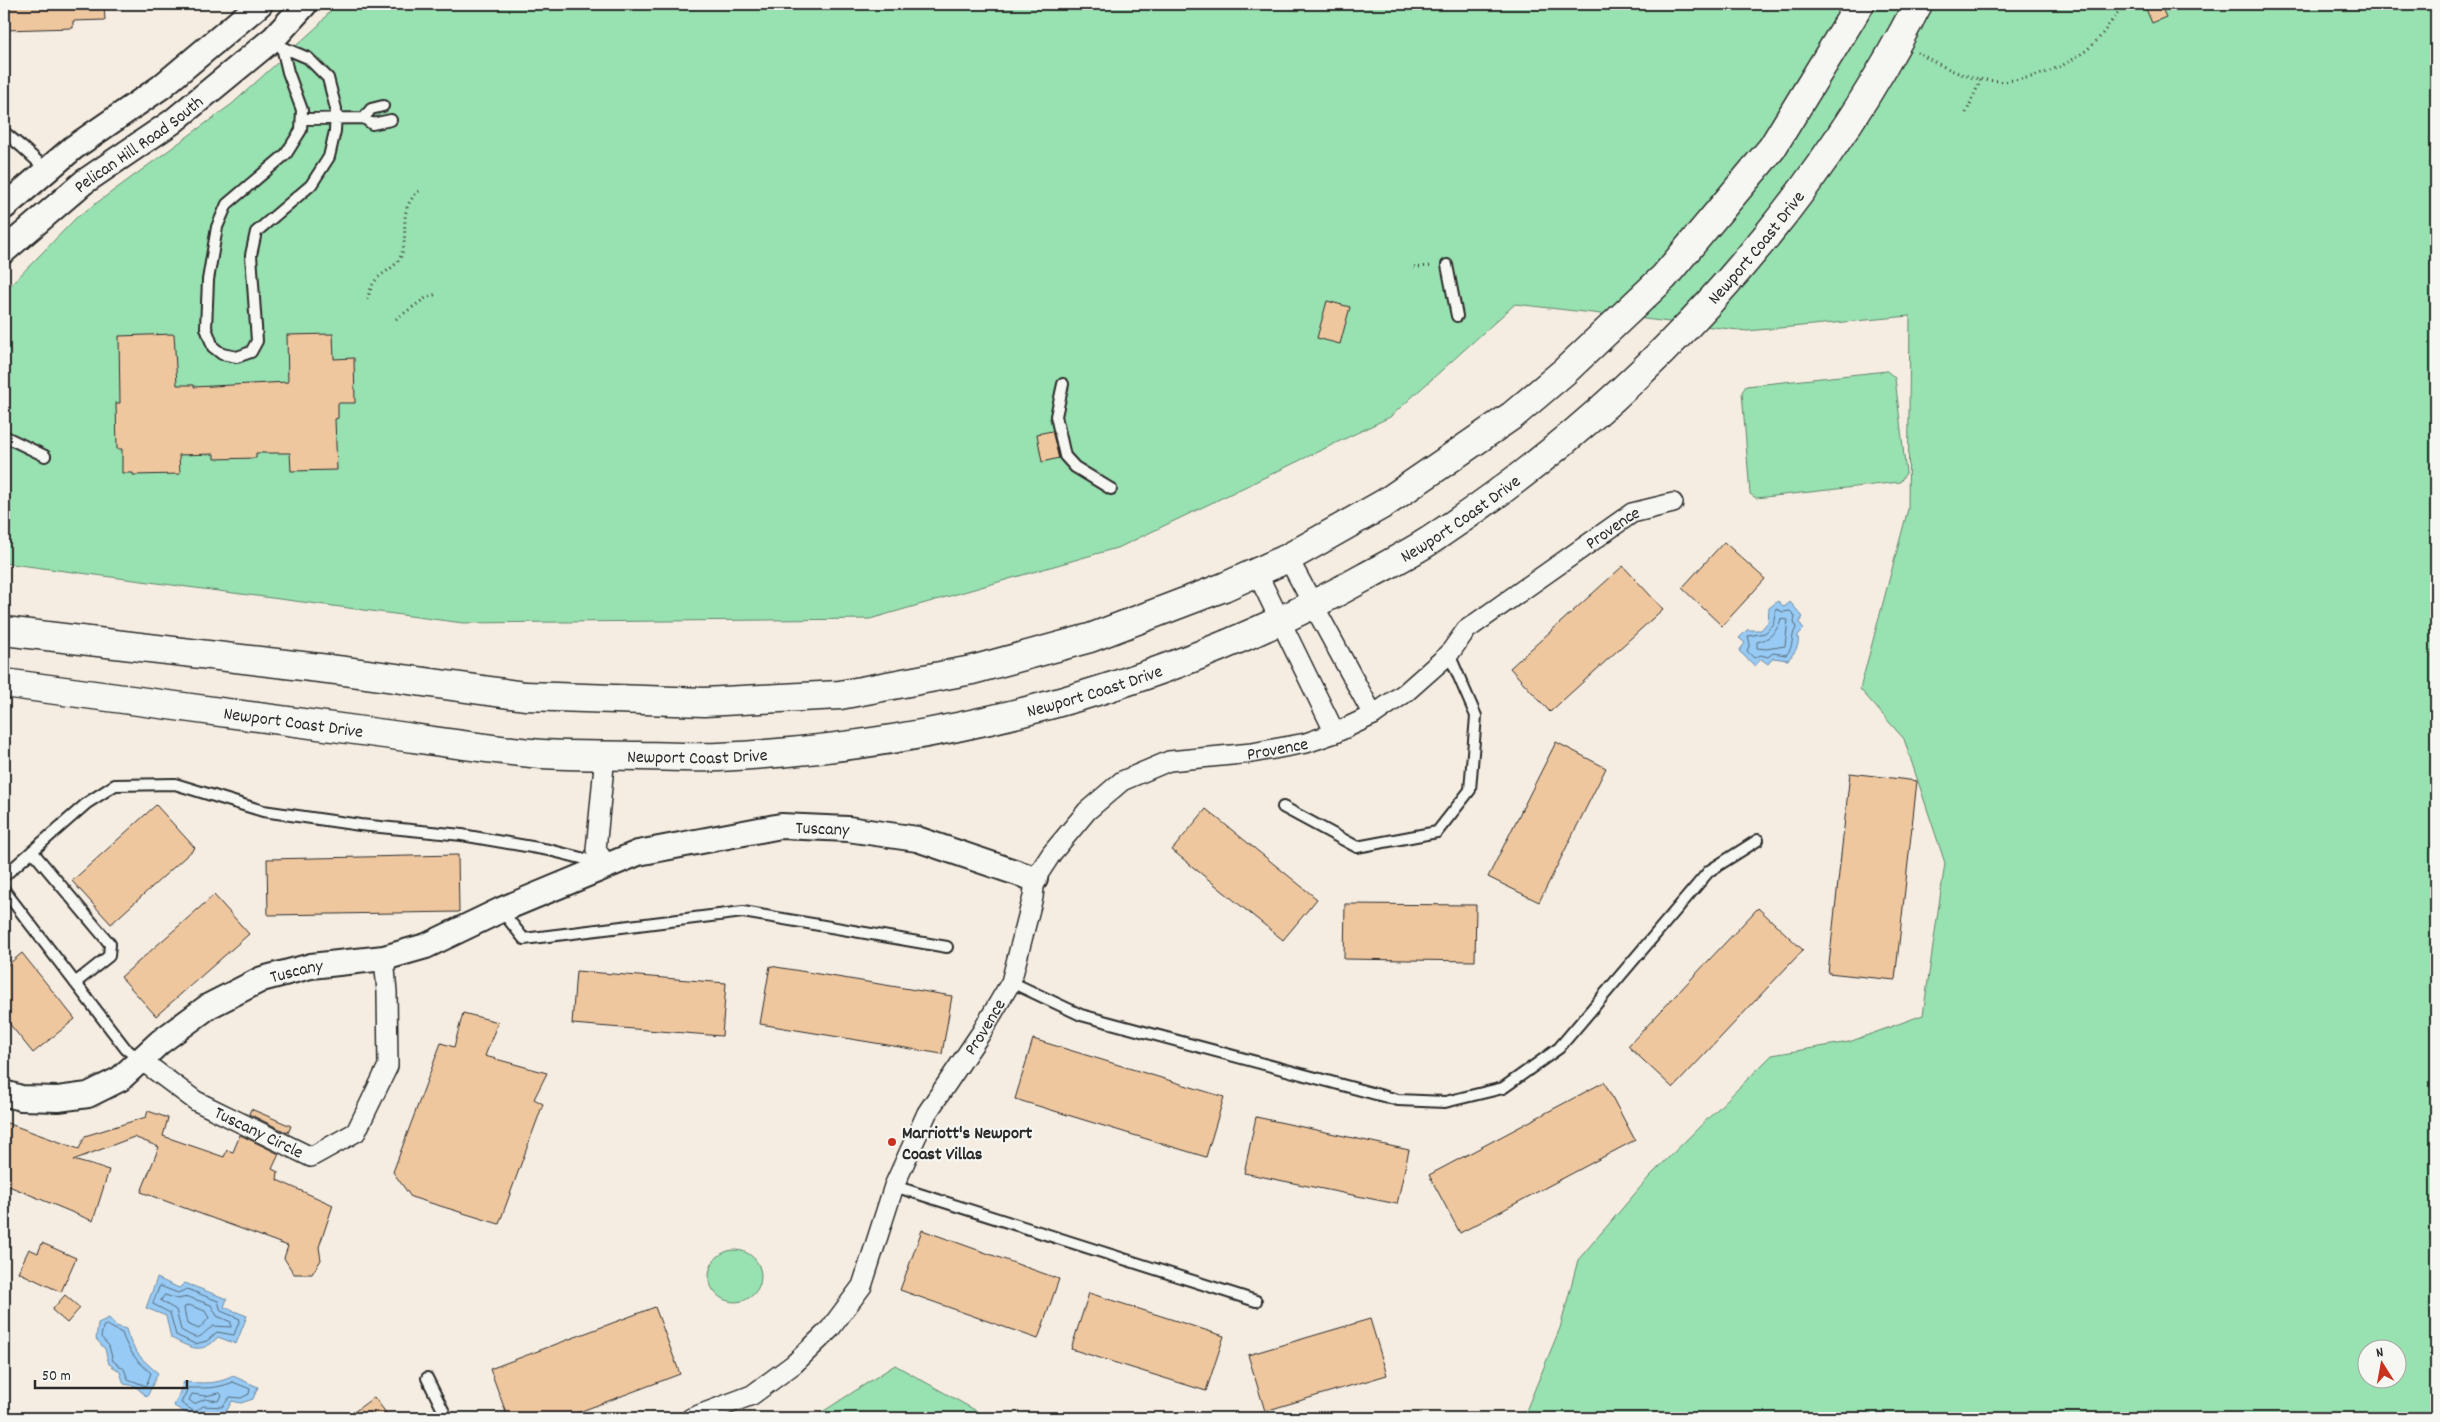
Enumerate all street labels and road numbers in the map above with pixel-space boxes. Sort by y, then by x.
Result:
street label: Pelican Hill Road South [70,91,210,200]
street label: Newport Coast Drive [1703,186,1812,311]
street label: Newport Coast Drive [1397,470,1527,570]
street label: Provence [1581,502,1642,557]
street label: Newport Coast Drive [1024,660,1167,725]
street label: Newport Coast Drive [222,702,364,746]
street label: Provence [1246,733,1311,768]
street label: Newport Coast Drive [627,744,769,772]
street label: Tuscany [795,817,851,844]
street label: Tuscany [268,955,325,991]
street label: Provence [959,995,1013,1061]
street label: Tuscany Circle [209,1102,307,1166]

